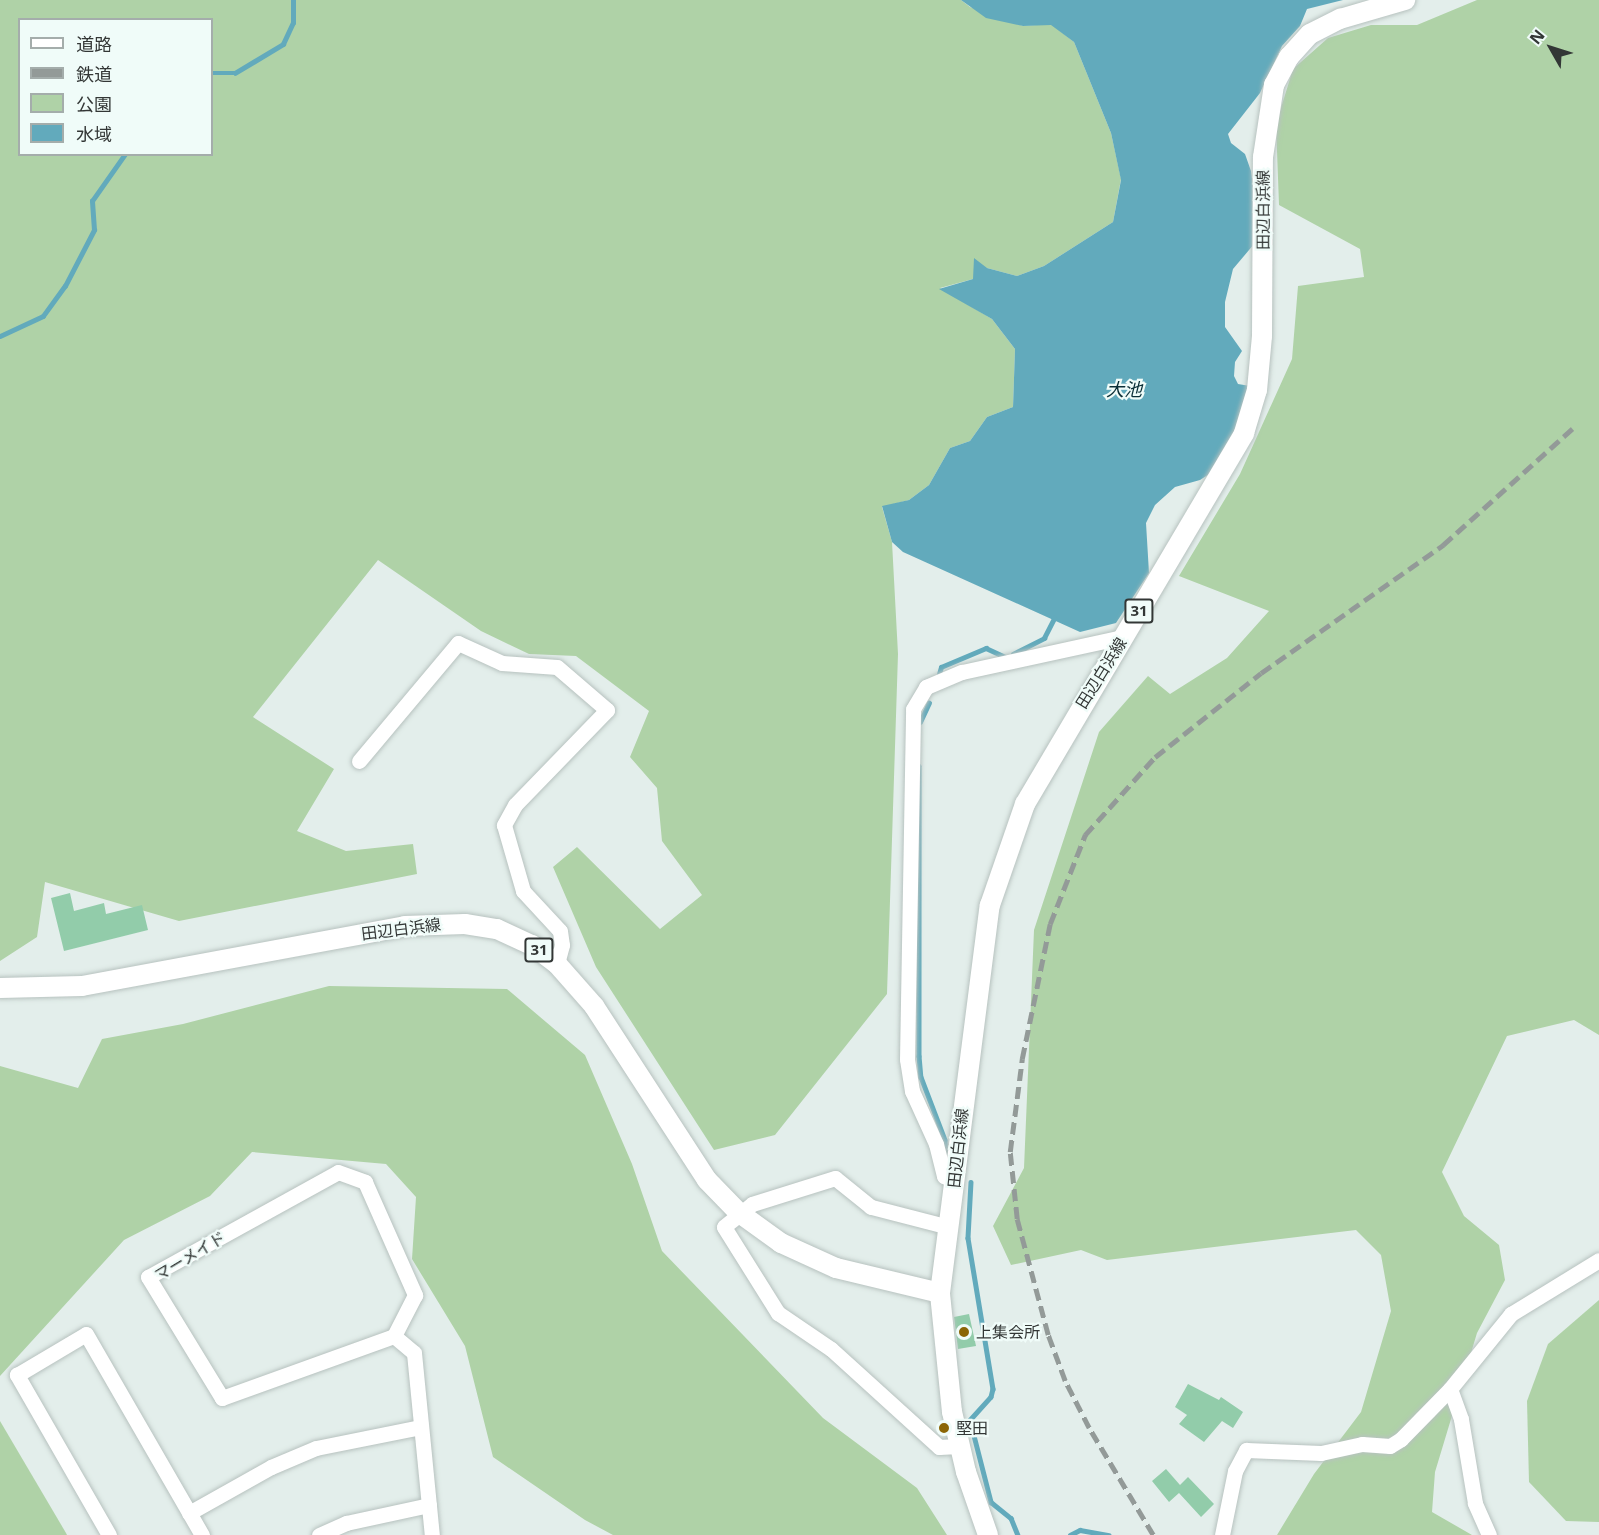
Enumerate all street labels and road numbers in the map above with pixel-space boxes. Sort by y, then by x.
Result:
street label: 田辺白浜線 [1253,170,1273,250]
road number: 31 [1124,599,1154,623]
street label: 田辺白浜線 [1072,634,1130,712]
street label: 田辺白浜線 [360,915,442,943]
road number: 31 [524,938,554,962]
street label: 田辺白浜線 [944,1107,972,1189]
street label: マーメイド [151,1227,229,1285]

